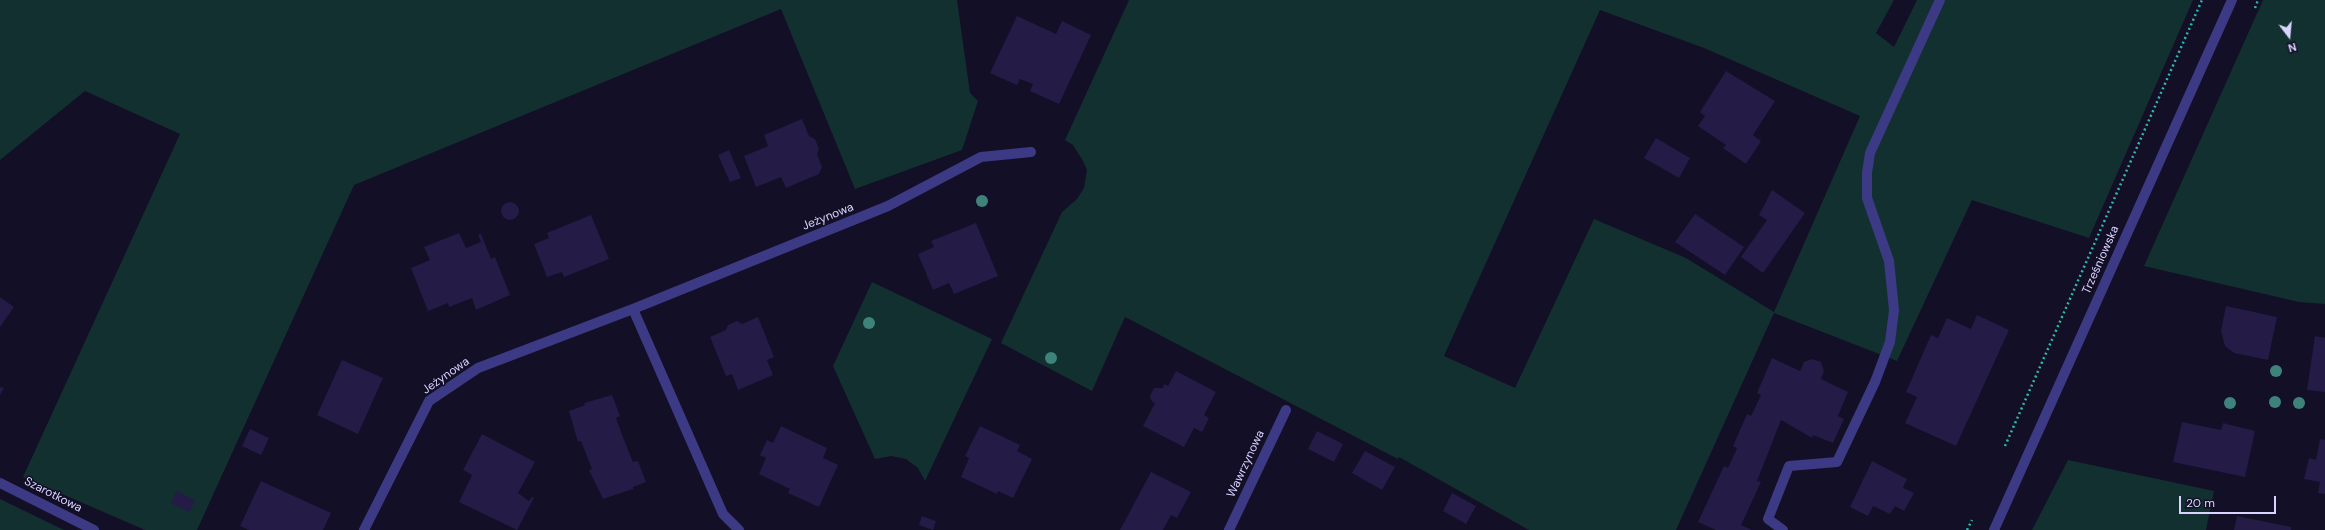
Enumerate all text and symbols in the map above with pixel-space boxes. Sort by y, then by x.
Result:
north arrow [2269,16,2309,56]
text: N [2287,40,2298,55]
street label: Jeżynowa [800,200,856,234]
street label: Trześniowska [2080,224,2122,296]
street label: Jeżynowa [420,355,472,397]
street label: Wawrzynowa [1224,428,1268,500]
street label: Szarotkowa [22,474,84,516]
scale bar [2181,488,2278,514]
text: 20 m [2186,495,2215,511]

